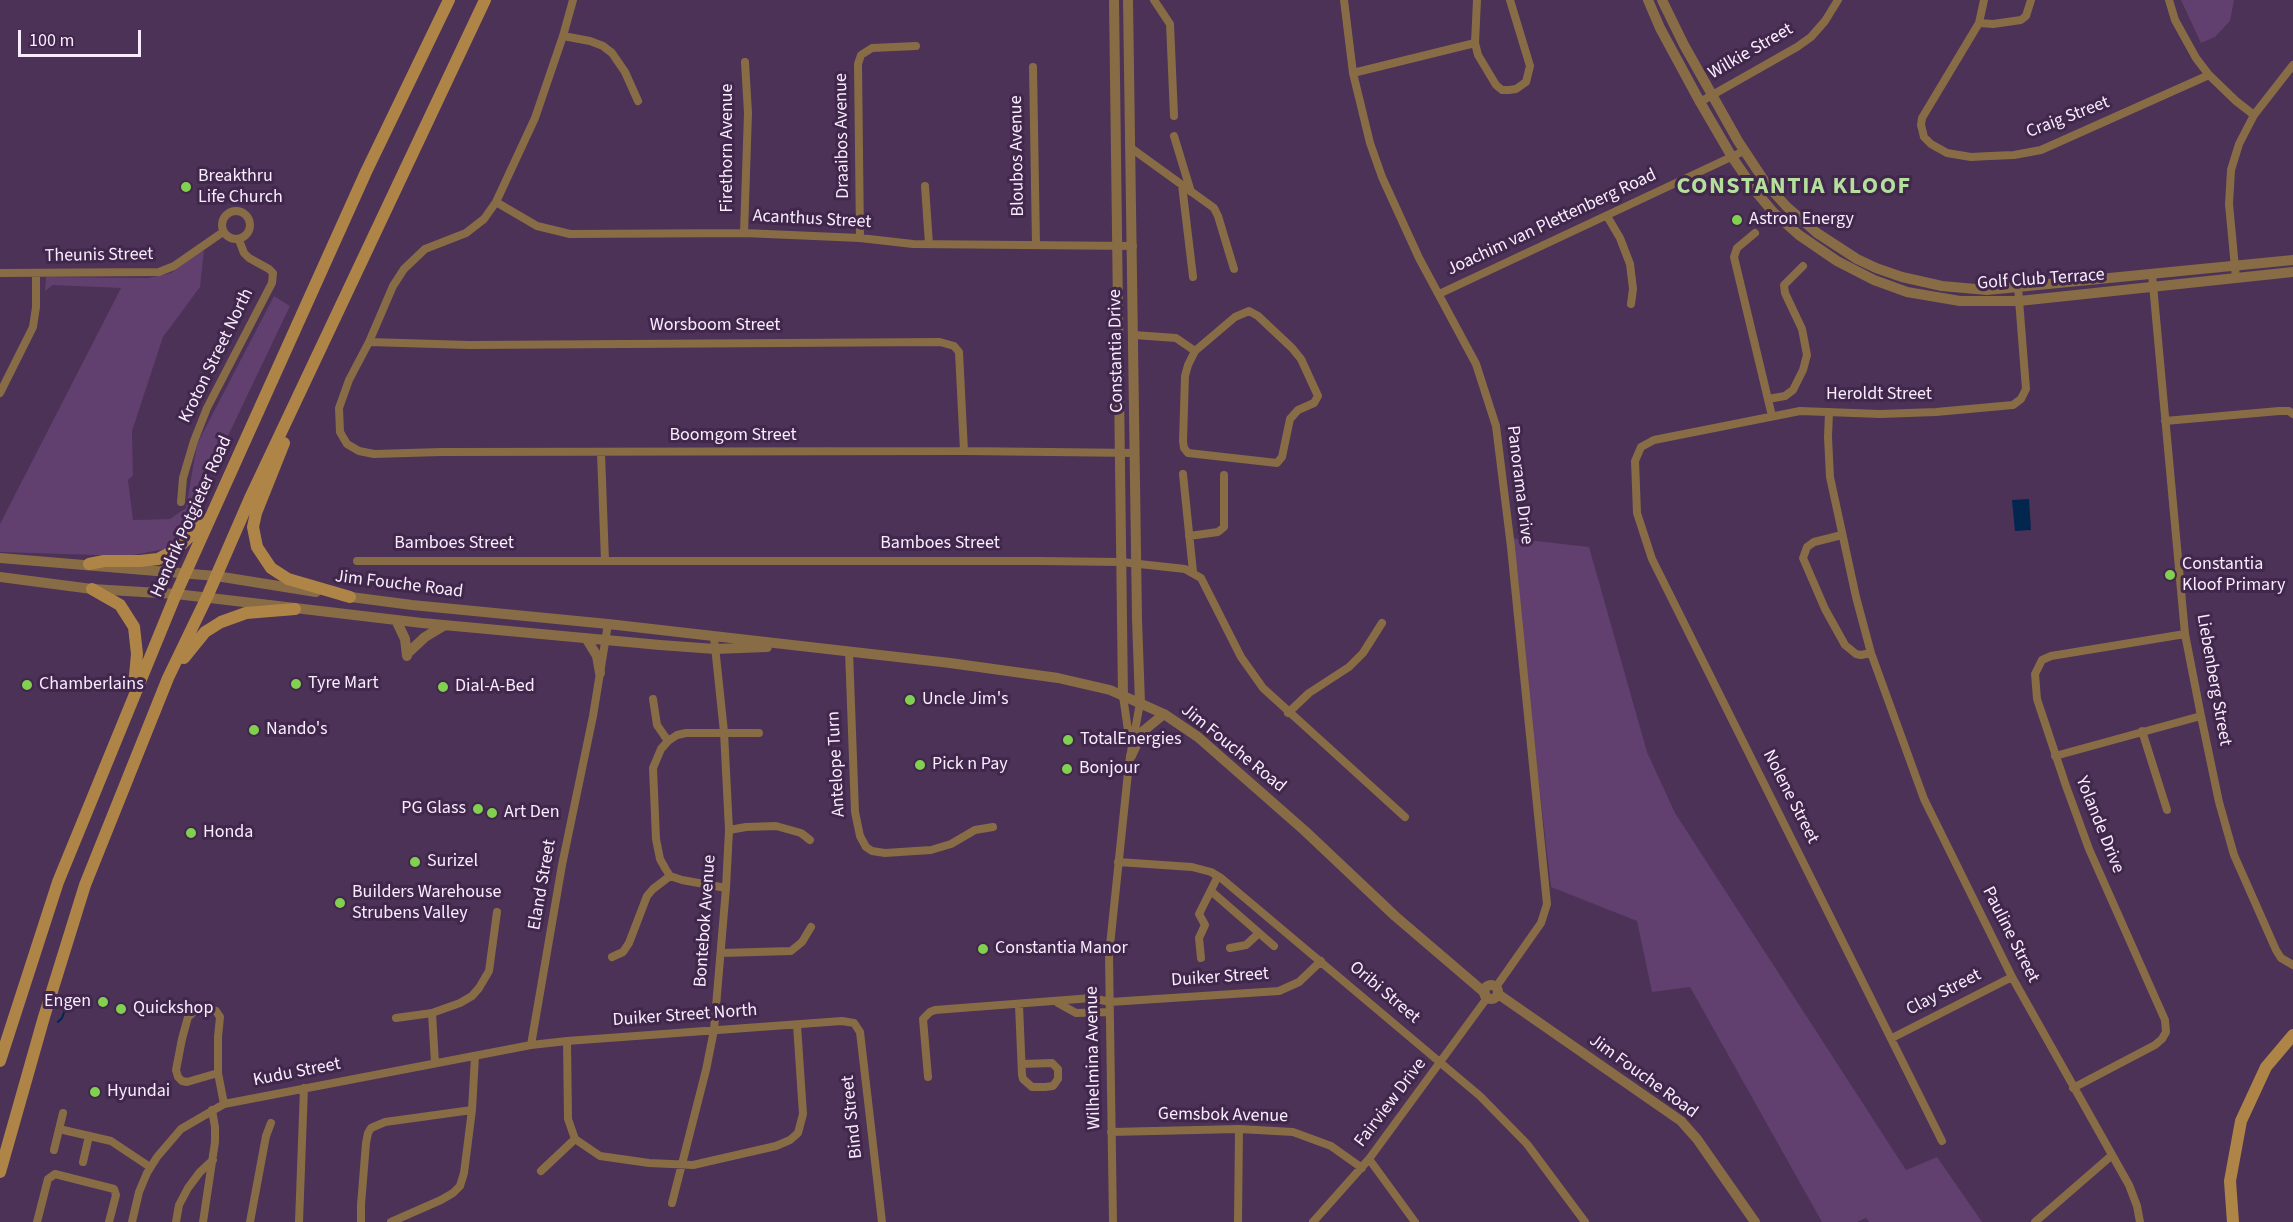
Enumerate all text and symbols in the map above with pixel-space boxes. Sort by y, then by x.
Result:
scale bar [21,18,144,56]
street label: Wilkie Street [1705,19,1797,85]
text: 100 m [29,28,74,53]
street label: Draaibos Avenue [831,73,855,199]
street label: Firethorn Avenue [717,84,739,212]
street label: Craig Street [2023,92,2113,144]
street label: Bloubos Avenue [1006,95,1030,217]
street label: Joachim van Plettenberg Road [1444,165,1660,281]
place label: Breakthru Life Church [198,166,283,208]
district label: CONSTANTIA KLOOF [1676,174,1912,202]
marker: Breakthru Life Church [179,180,193,194]
street label: Acanthus Street [752,206,872,234]
place label: Astron Energy [1749,209,1854,231]
marker: Astron Energy [1730,213,1744,227]
street label: Theunis Street [44,244,154,268]
street label: Golf Club Terrace [1977,265,2105,295]
street label: Kroton Street North [175,285,259,427]
street label: Constantia Drive [1105,289,1129,413]
street label: Worsboom Street [650,315,780,337]
street label: Heroldt Street [1826,384,1932,406]
street label: Panorama Drive [1501,424,1537,546]
street label: Boomgom Street [669,425,797,447]
street label: Hendrik Potgieter Road [147,433,237,601]
street label: Bamboes Street [394,533,514,555]
street label: Bamboes Street [880,533,1000,555]
place label: Constantia Kloof Primary [2182,554,2285,596]
street label: Jim Fouche Road [334,566,464,604]
marker: Constantia Kloof Primary [2163,568,2177,582]
street label: Liebenberg Street [2191,612,2235,748]
place label: Tyre Mart [308,673,379,695]
place label: Chamberlains [39,674,144,696]
place label: Dial-A-Bed [455,676,535,698]
marker: Tyre Mart [289,677,303,691]
marker: Chamberlains [20,678,34,692]
marker: Dial-A-Bed [436,680,450,694]
place label: Uncle Jim's [922,689,1008,711]
marker: Uncle Jim's [903,693,917,707]
street label: Jim Fouche Road [1176,700,1290,798]
street label: Antelope Turn [823,711,851,817]
place label: Nando's [266,719,327,741]
marker: Nando's [247,723,261,737]
place label: TotalEnergies [1080,729,1182,751]
marker: TotalEnergies [1061,733,1075,747]
street label: Nolene Street [1757,746,1823,848]
place label: Pick n Pay [932,754,1008,776]
marker: Pick n Pay [913,758,927,772]
place label: Bonjour [1079,758,1139,780]
marker: Bonjour [1060,762,1074,776]
street label: Yolande Drive [2070,773,2128,877]
place label: PG Glass [401,798,466,820]
marker: PG Glass [471,802,485,816]
place label: Art Den [504,802,560,824]
marker: Art Den [485,806,499,820]
place label: Honda [203,822,253,844]
marker: Honda [184,826,198,840]
street label: Eland Street [524,838,562,932]
place label: Surizel [427,851,478,873]
street label: Bontebok Avenue [691,854,721,988]
marker: Surizel [408,855,422,869]
place label: Builders Warehouse Strubens Valley [352,882,501,924]
street label: Pauline Street [1977,883,2043,987]
marker: Builders Warehouse Strubens Valley [333,896,347,910]
place label: Constantia Manor [995,938,1128,960]
marker: Constantia Manor [976,942,990,956]
street label: Oribi Street [1344,957,1424,1029]
street label: Duiker Street [1170,964,1270,992]
street label: Clay Street [1903,965,1985,1021]
street label: Wilhelmina Avenue [1082,986,1106,1130]
place label: Engen [44,991,91,1013]
marker: Engen [96,995,110,1009]
place label: Quickshop [133,998,213,1020]
street label: Duiker Street North [612,1000,758,1032]
marker: Quickshop [114,1002,128,1016]
street label: Jim Fouche Road [1585,1030,1701,1124]
street label: Kudu Street [252,1054,342,1092]
street label: Fairview Drive [1351,1054,1431,1152]
street label: Bind Street [838,1074,868,1160]
place label: Hyundai [107,1081,170,1103]
marker: Hyundai [88,1085,102,1099]
street label: Gemsbok Avenue [1158,1104,1288,1128]

